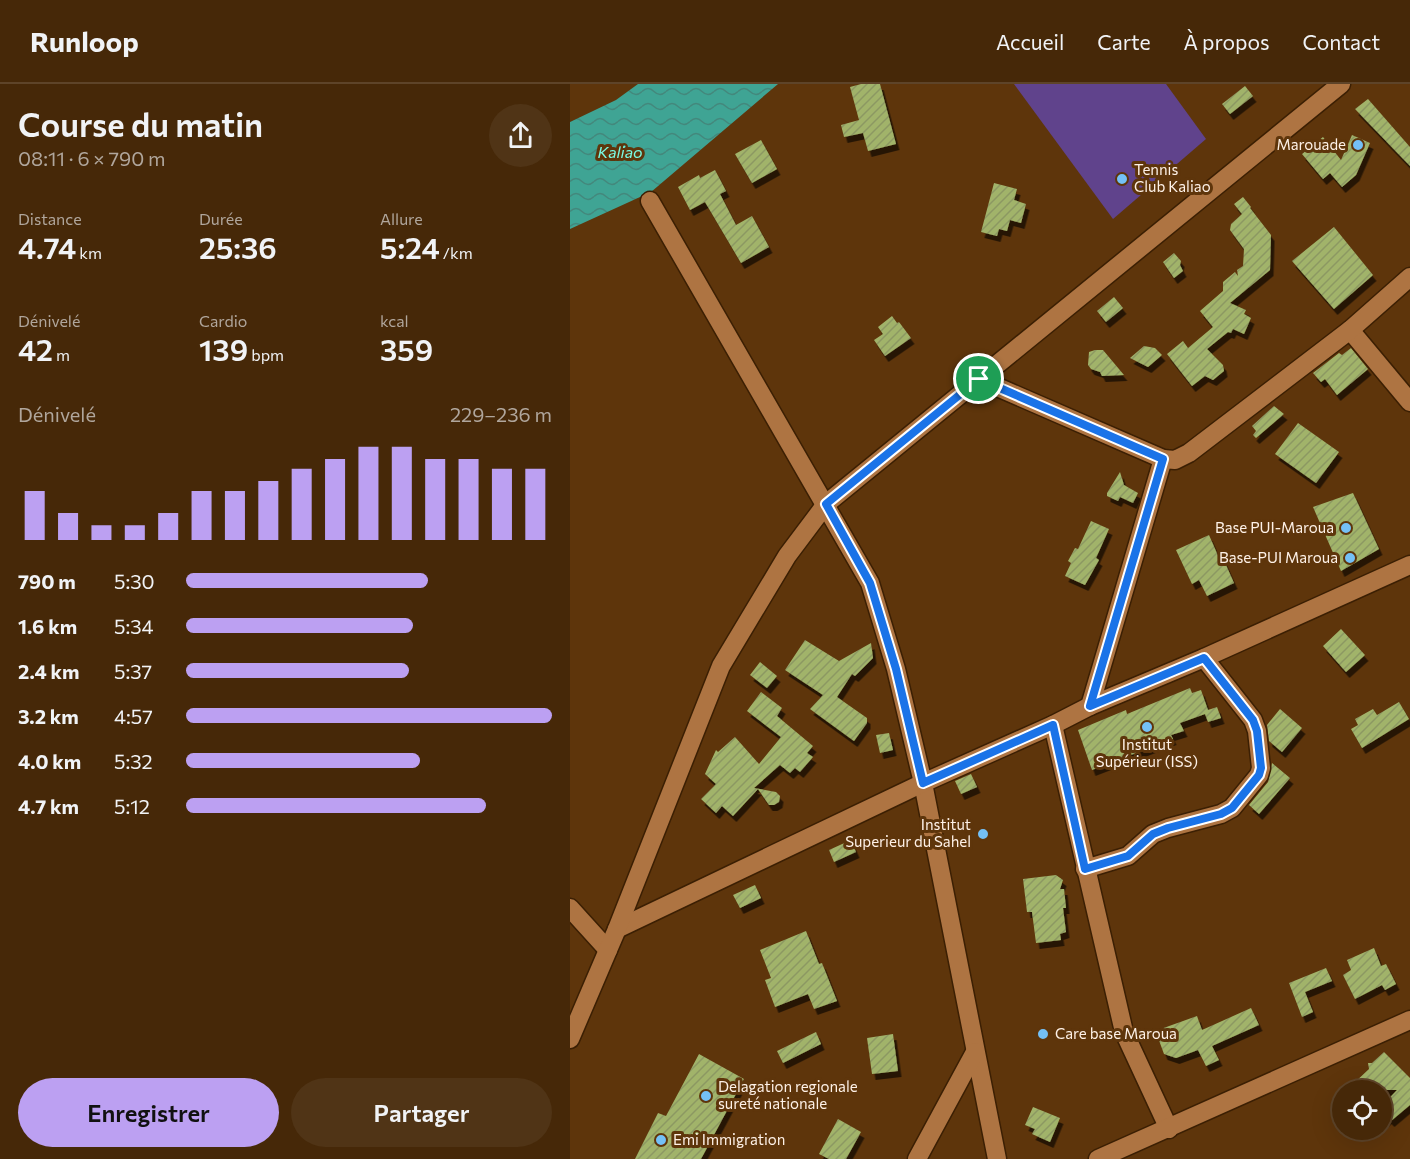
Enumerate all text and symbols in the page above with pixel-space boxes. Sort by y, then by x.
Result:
text: Runloop [30,24,139,58]
text: Accueil [996,29,1064,54]
text: Carte [1097,29,1151,54]
text: À propos [1184,29,1269,54]
text: Contact [1302,29,1380,54]
text: Course du matin [18,103,263,144]
button: share [489,104,552,167]
place label: Marouade [1276,135,1346,153]
marker: Marouade [1351,138,1365,152]
water label: Kaliao [597,142,643,161]
text: 08:11 · 6 × 790 m [18,146,166,170]
place label: Tennis Club Kaliao [1134,160,1211,195]
marker: Tennis Club Kaliao [1115,172,1129,186]
text: Distance [18,209,82,228]
text: Durée [199,209,243,228]
text: Allure [380,209,423,228]
text: 4.74 [18,228,76,265]
text: 25:36 [199,228,277,265]
text: 5:24 [380,228,440,265]
text: km [76,243,102,262]
text: /km [440,243,473,262]
text: Dénivelé [18,311,80,330]
text: Cardio [199,311,247,330]
text: kcal [380,311,409,330]
text: 42 [18,330,53,367]
text: 139 [199,330,248,367]
text: 359 [380,330,433,367]
text: m [53,345,70,364]
text: bpm [248,345,284,364]
pin [953,353,1004,404]
icon: arrive [962,362,995,395]
text: Dénivelé [18,402,96,426]
text: 229–236 m [450,402,552,426]
place label: Base PUI-Maroua [1215,518,1334,536]
marker: Base PUI-Maroua [1339,521,1353,535]
place label: Base-PUI Maroua [1219,548,1338,566]
marker: Base-PUI Maroua [1343,551,1357,565]
text: 790 m [18,569,76,593]
text: 5:30 [114,569,155,593]
text: 1.6 km [18,614,77,638]
text: 5:34 [114,614,154,638]
text: 2.4 km [18,659,80,683]
text: 5:37 [114,659,152,683]
text: 3.2 km [18,704,79,728]
text: 4:57 [114,704,153,728]
marker: Institut Supérieur (ISS) [1140,720,1154,734]
place label: Institut Supérieur (ISS) [1096,735,1198,770]
text: 4.0 km [18,749,81,773]
text: 5:32 [114,749,153,773]
text: 4.7 km [18,794,79,818]
text: 5:12 [114,794,150,818]
place label: Institut Superieur du Sahel [845,815,971,850]
marker: Institut Superieur du Sahel [976,827,990,841]
place label: Care base Maroua [1055,1024,1177,1042]
marker: Care base Maroua [1036,1027,1050,1041]
place label: Delagation regionale sureté nationale [718,1077,858,1112]
button: Enregistrer [18,1078,279,1147]
button: Partager [291,1078,552,1147]
map controls [1332,1080,1392,1140]
button: locate [1332,1080,1392,1140]
marker: Delagation regionale sureté nationale [699,1089,713,1103]
place label: Emi Immigration [673,1130,785,1148]
marker: Emi Immigration [654,1133,668,1147]

